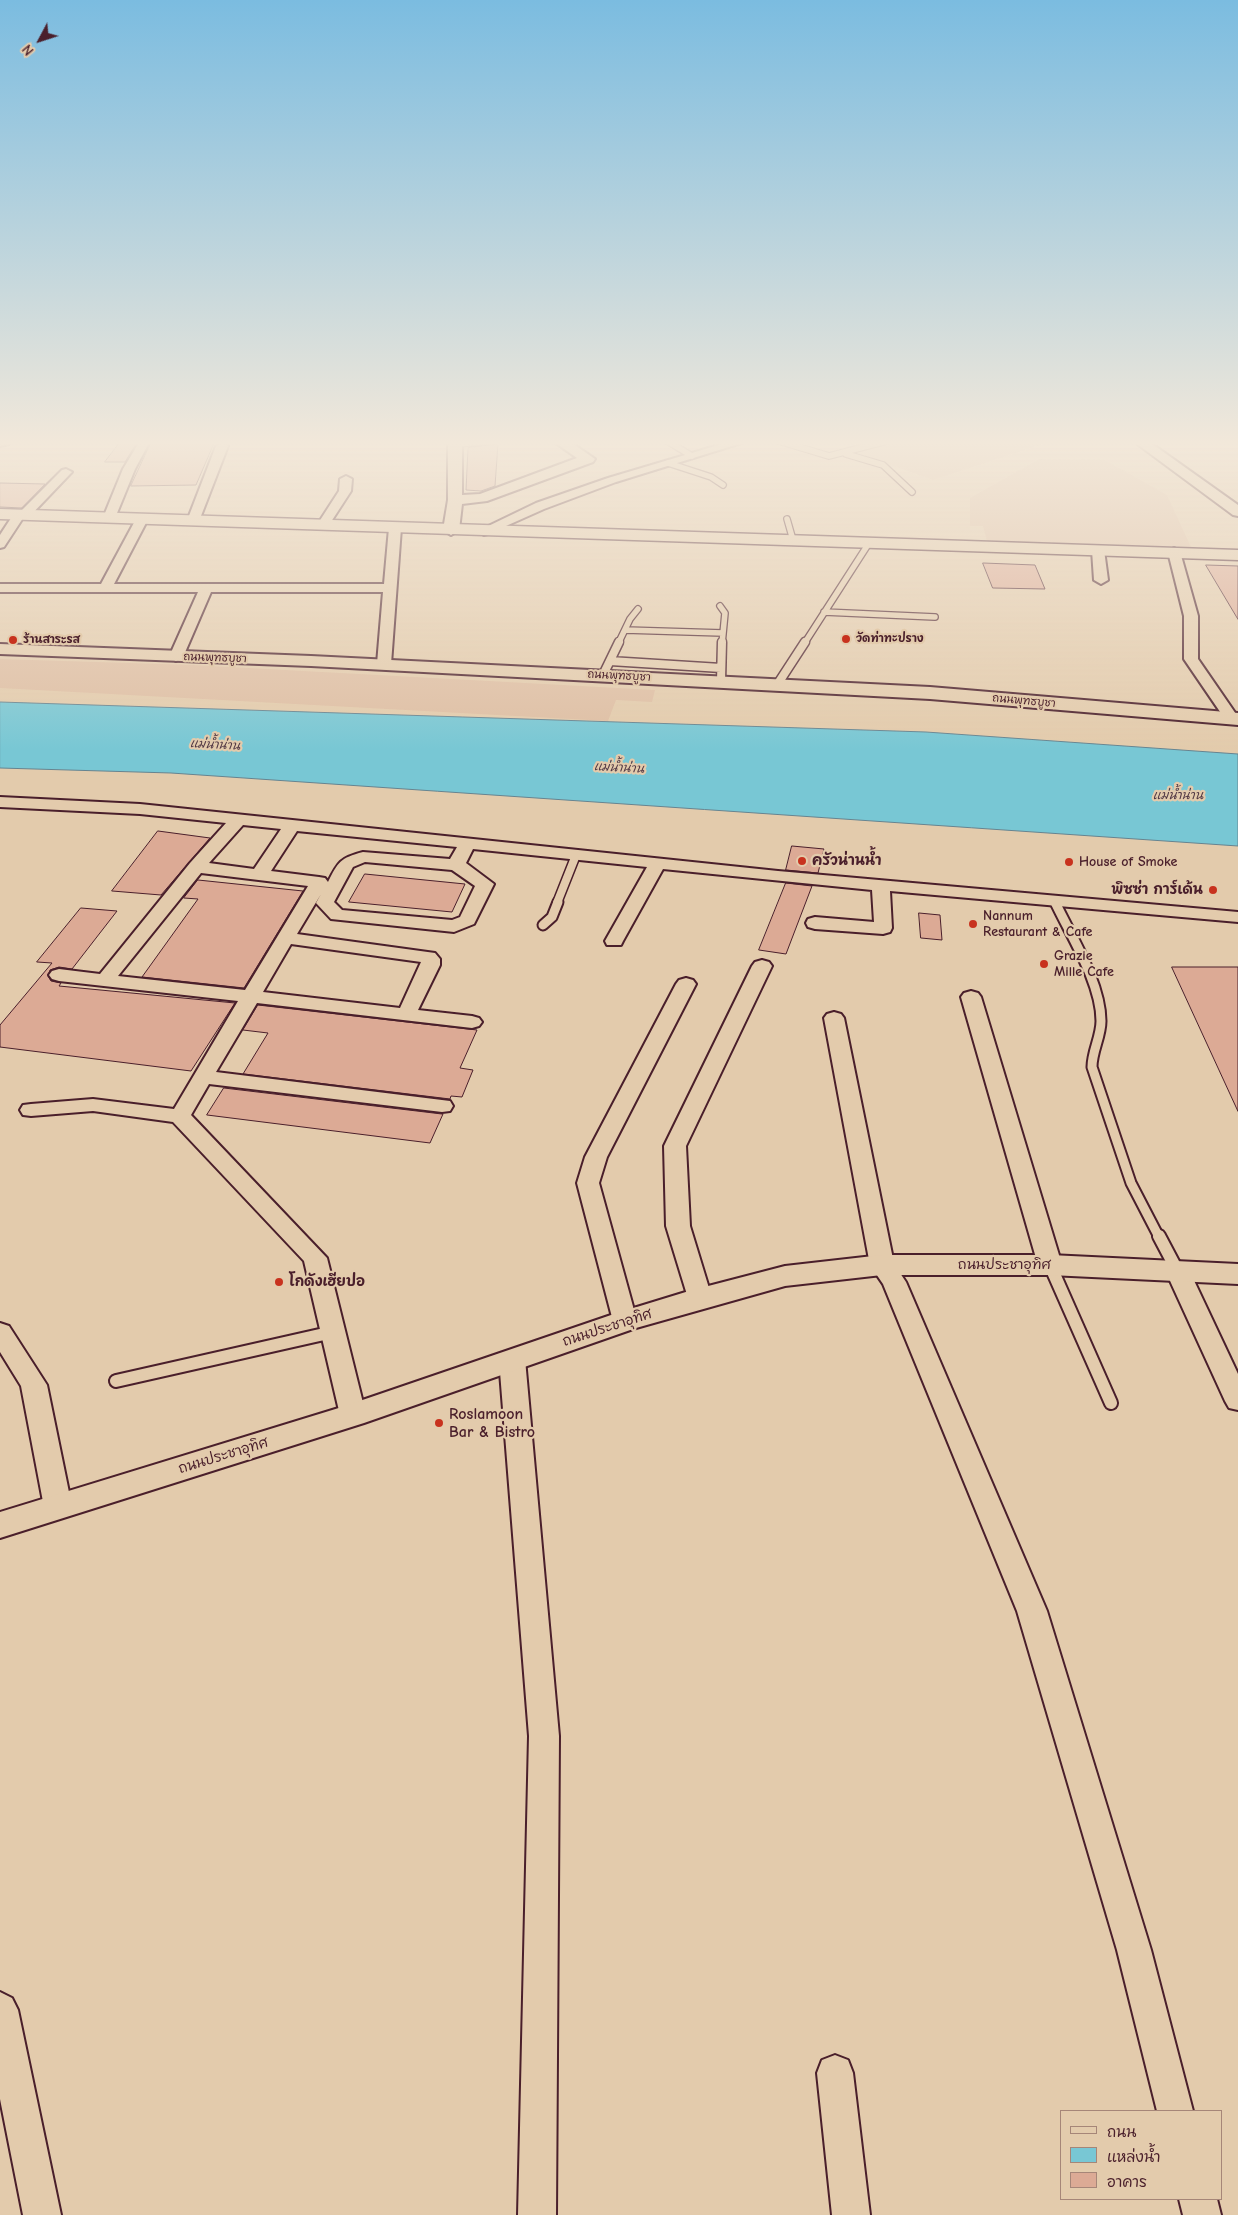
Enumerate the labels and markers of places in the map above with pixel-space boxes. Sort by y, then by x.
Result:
place label: วัดท่าทะปราง [856,632,924,646]
place label: ร้านสาระรส [23,633,80,647]
marker: วัดท่าทะปราง [840,633,852,645]
marker: ร้านสาระรส [7,634,19,646]
place label: ครัวน่านน้ำ [812,853,882,869]
place label: House of Smoke [1079,854,1177,870]
marker: ครัวน่านน้ำ [796,855,808,867]
marker: House of Smoke [1063,856,1075,868]
place label: พิซซ่า การ์เด้น [1111,882,1203,898]
marker: พิซซ่า การ์เด้น [1207,884,1219,896]
place label: Nannum Restaurant & Cafe [983,908,1092,940]
marker: Nannum Restaurant & Cafe [967,918,979,930]
place label: Grazie Mille Cafe [1054,948,1114,980]
marker: Grazie Mille Cafe [1038,958,1050,970]
place label: โกดังเฮียปอ [289,1274,365,1290]
marker: โกดังเฮียปอ [273,1276,285,1288]
place label: Roslamoon Bar & Bistro [449,1404,535,1442]
marker: Roslamoon Bar & Bistro [433,1417,445,1429]

